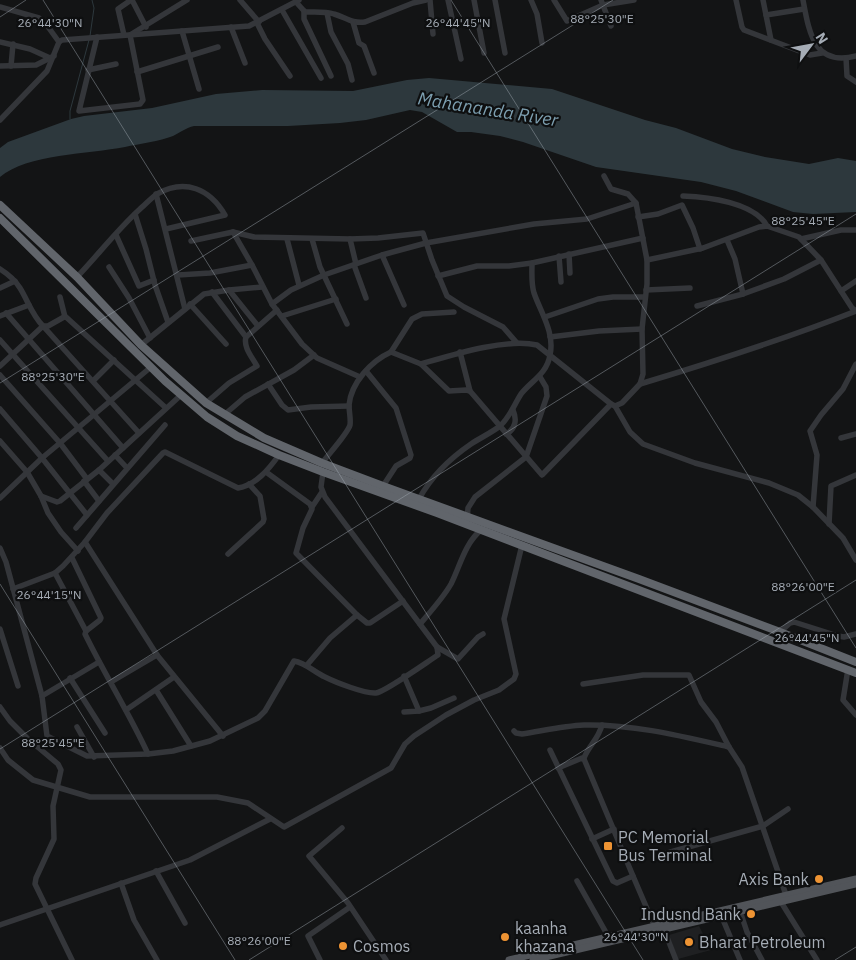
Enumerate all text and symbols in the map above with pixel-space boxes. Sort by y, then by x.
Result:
text: 88°25'30"E [570,11,634,26]
text: 26°44'30"N [17,15,83,30]
text: 26°44'45"N [425,15,491,30]
north arrow [786,20,836,70]
text: N [812,29,832,47]
water label: Mahananda River [416,87,560,132]
text: 88°25'45"E [771,213,835,228]
text: 88°25'30"E [21,369,85,384]
text: 88°26'00"E [771,579,835,594]
text: 26°44'15"N [16,587,82,602]
text: 26°44'45"N [774,630,840,645]
text: 88°25'45"E [21,735,85,750]
place label: PC Memorial Bus Terminal [618,827,712,865]
marker: PC Memorial Bus Terminal [602,840,614,852]
place label: Axis Bank [739,869,810,889]
marker: Axis Bank [813,873,825,885]
place label: Indusnd Bank [641,904,742,924]
marker: Indusnd Bank [745,908,757,920]
place label: kaanha khazana [515,918,575,956]
text: 26°44'30"N [603,929,669,944]
marker: kaanha khazana [499,931,511,943]
place label: Bharat Petroleum [699,932,826,952]
text: 88°26'00"E [227,933,291,948]
place label: Cosmos [353,936,410,956]
marker: Bharat Petroleum [683,936,695,948]
marker: Cosmos [337,940,349,952]

